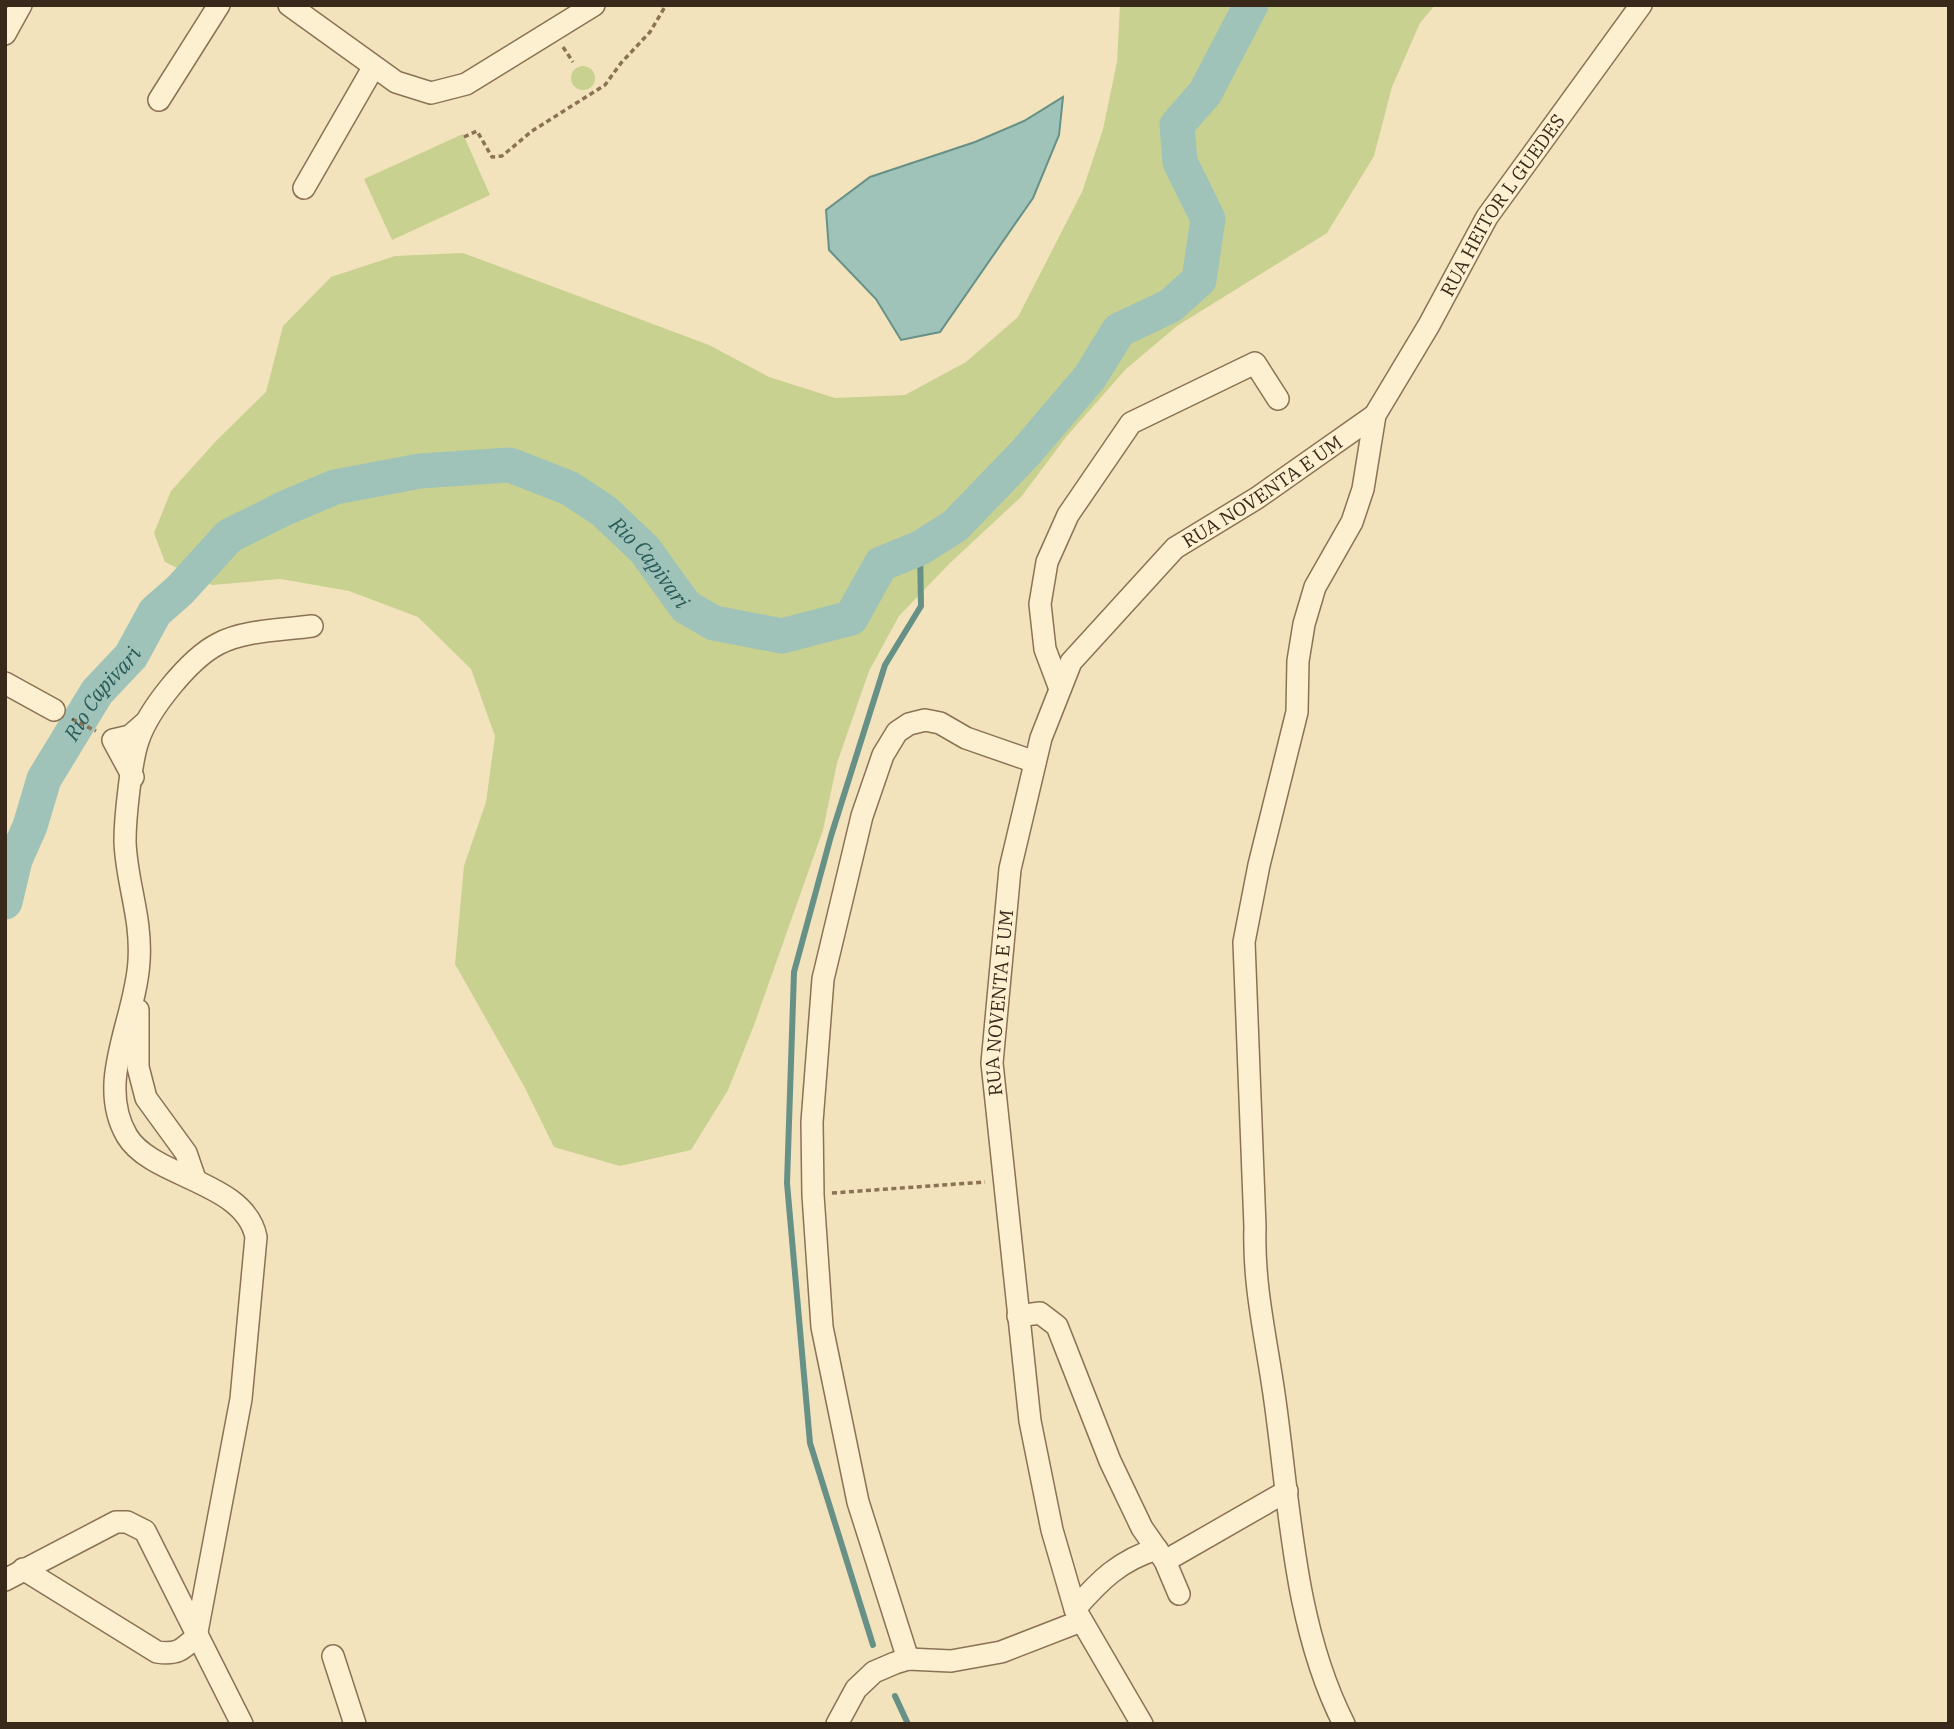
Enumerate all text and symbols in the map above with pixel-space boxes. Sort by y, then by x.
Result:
street label: RUA HEITOR L GUEDES [1435,109,1570,300]
street label: RUA NOVENTA E UM [1178,430,1347,553]
water label: Rio Capivari [603,509,697,614]
water label: Rio Capivari [56,642,148,746]
street label: RUA NOVENTA E UM [979,909,1018,1097]

